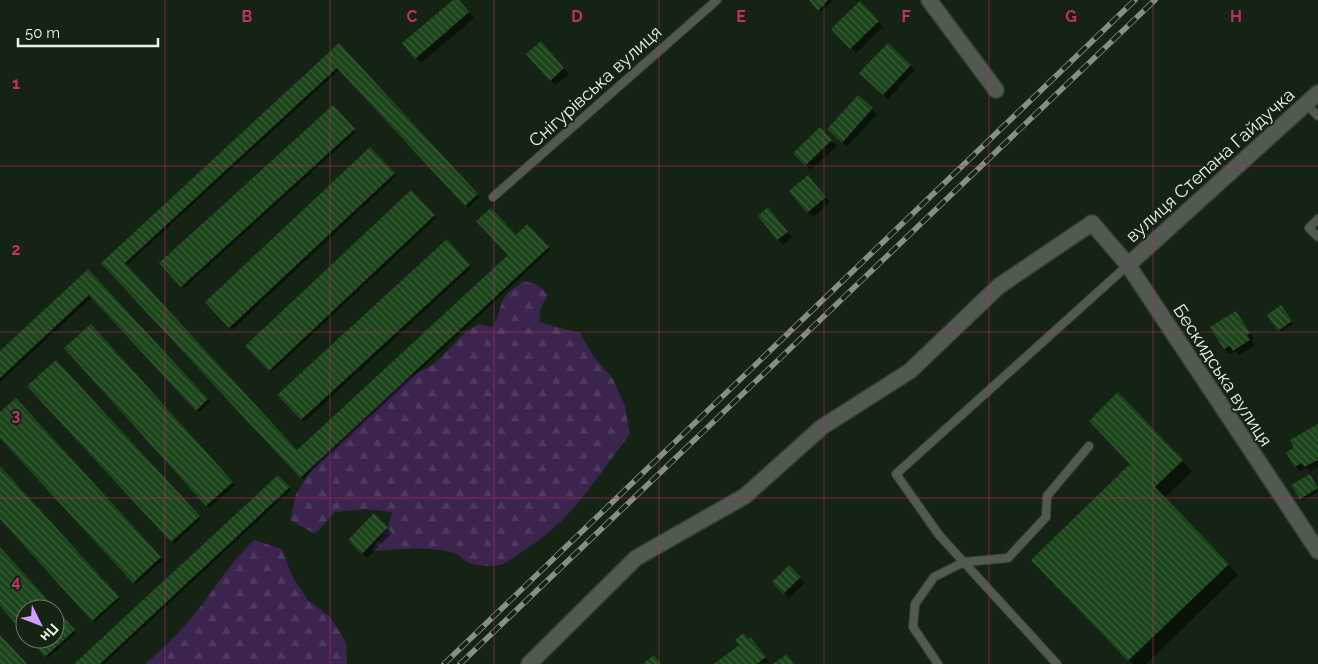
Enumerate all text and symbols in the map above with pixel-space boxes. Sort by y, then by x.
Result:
text: B [242,7,253,26]
text: C [407,7,418,26]
text: D [571,7,583,26]
text: E [736,7,746,26]
text: F [901,7,911,26]
text: G [1065,7,1077,26]
text: H [1230,7,1242,26]
scale bar [18,15,158,47]
street label: Снігурівська вулиця [524,21,666,151]
text: 50 m [25,24,60,42]
text: 1 [12,74,20,93]
street label: вулиця Степана Гайдучка [1121,84,1299,246]
text: 2 [11,240,21,259]
street label: Бескидська вулиця [1169,300,1277,450]
text: 3 [12,406,21,425]
text: 4 [11,572,21,591]
north arrow [15,599,65,649]
text: Пн [37,620,62,645]

